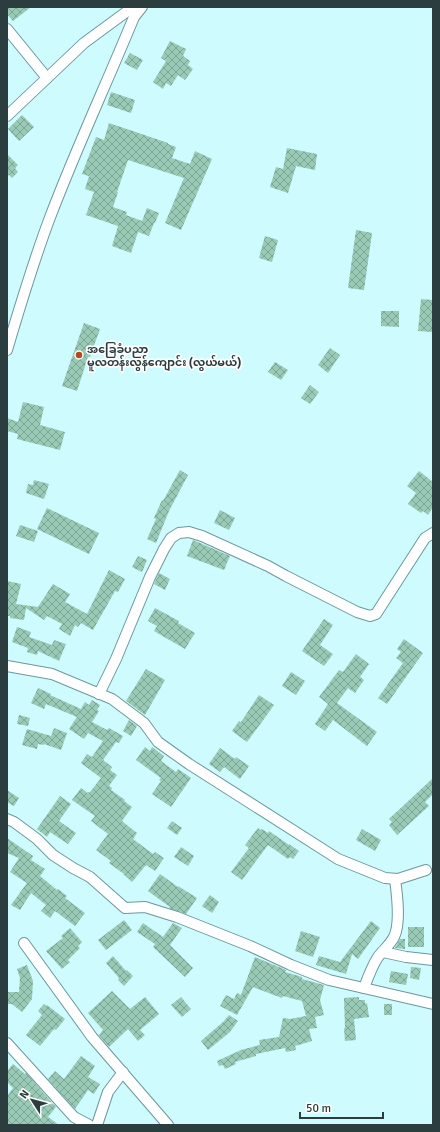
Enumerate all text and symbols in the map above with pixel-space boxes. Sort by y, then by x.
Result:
place label: အခြေခံပညာ မူလတန်းလွန်ကျောင်း (လွယ်မယ်) [87,342,241,372]
marker: အခြေခံပညာ မူလတန်းလွန်ကျောင်း (လွယ်မယ်) [74,350,84,360]
north arrow [12,1080,52,1120]
text: N [17,1087,32,1101]
scale bar [300,1094,383,1120]
text: 50 m [306,1101,331,1116]

